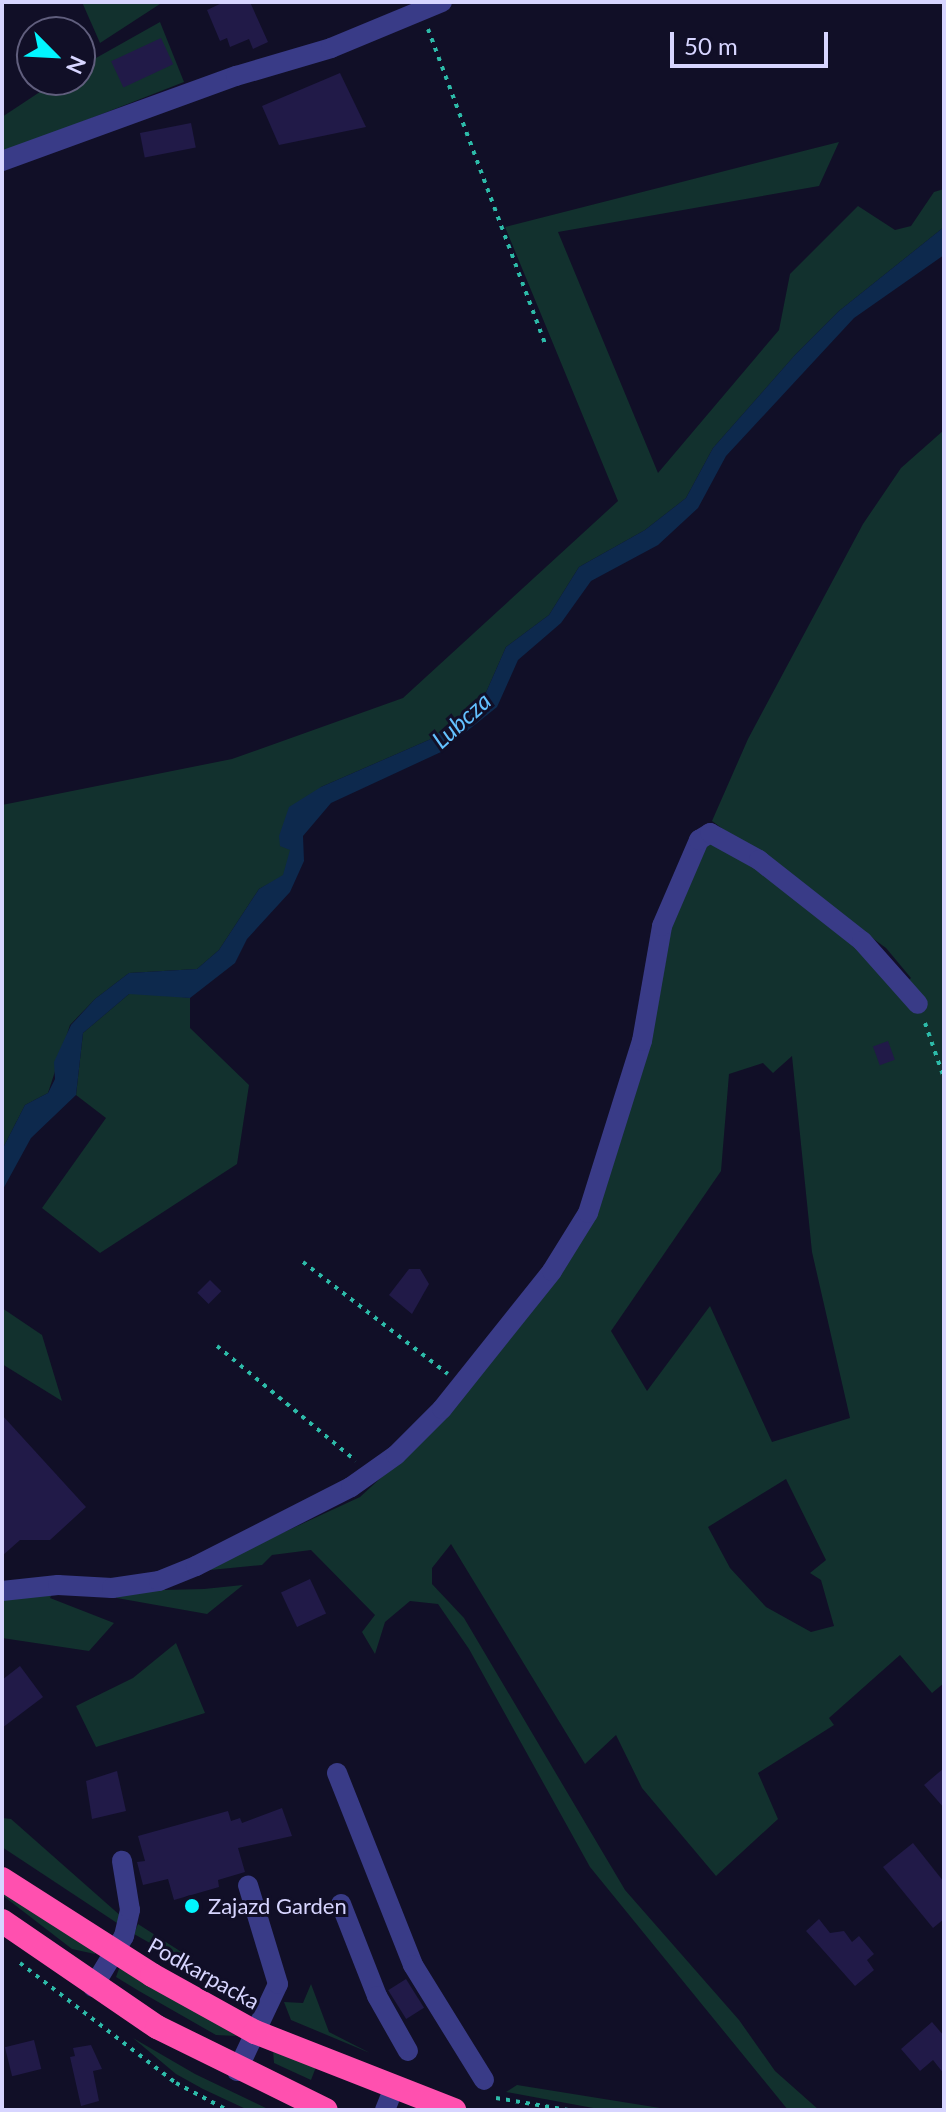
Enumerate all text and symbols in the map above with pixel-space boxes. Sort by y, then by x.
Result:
north arrow [16,16,96,96]
scale bar [674,16,832,66]
text: 50 m [684,31,738,60]
text: N [61,52,92,78]
water label: Lubcza [426,686,496,754]
place label: Zajazd Garden [208,1893,347,1919]
marker: Zajazd Garden [183,1897,201,1915]
street label: Podkarpacka [144,1932,264,2014]

